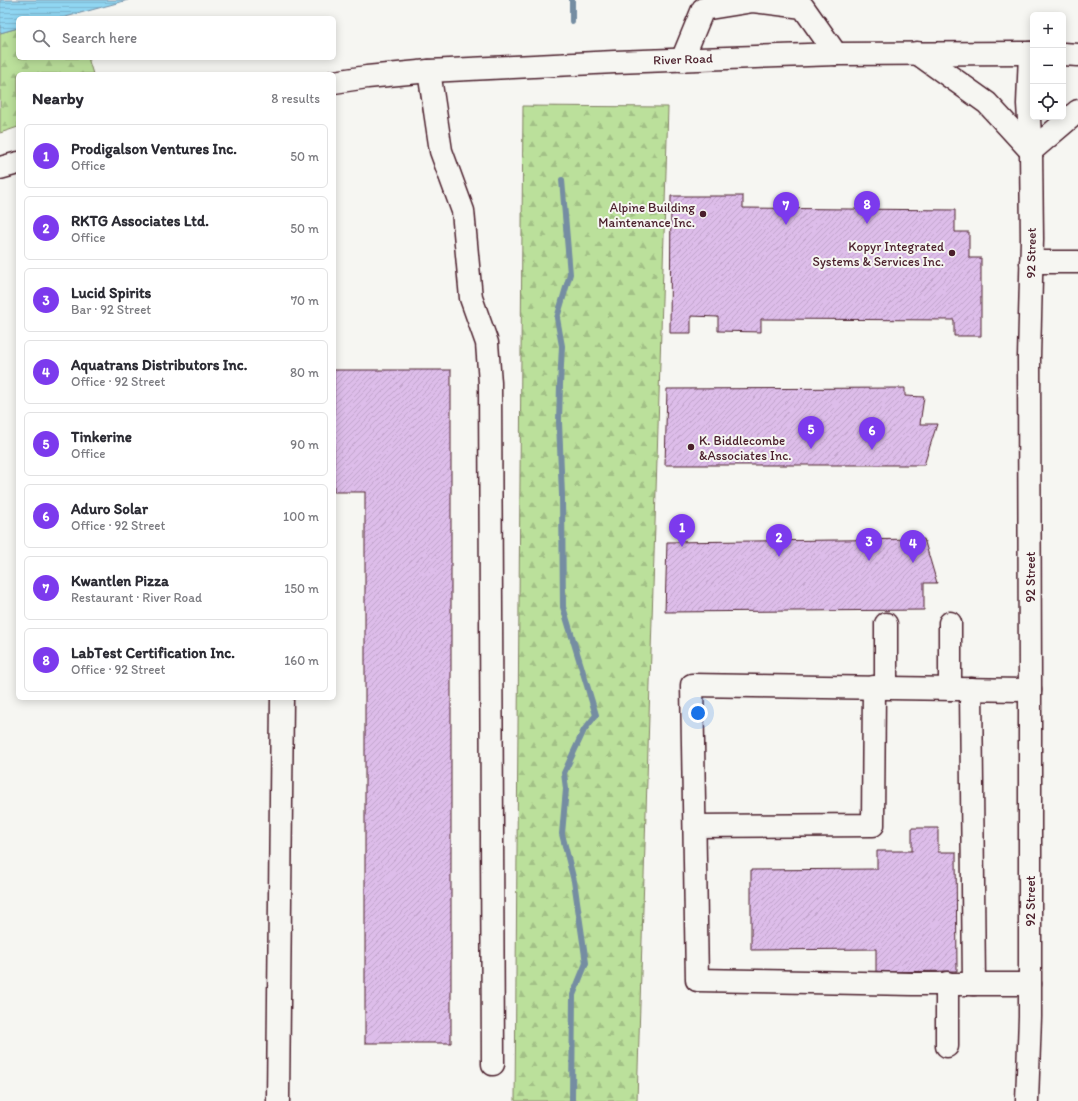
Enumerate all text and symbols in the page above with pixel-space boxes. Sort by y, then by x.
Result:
map controls [1030,12,1066,120]
button: + [1030,12,1066,48]
search box [16,16,336,60]
icon: search [30,27,52,49]
text: Search here [62,29,137,47]
button: − [1030,48,1066,84]
street label: River Road [653,50,713,68]
button: locate [1030,84,1066,120]
text: Nearby [32,88,84,108]
text: 8 results [271,91,320,106]
text: Prodigalson Ventures Inc. [71,140,237,158]
text: 1 [43,149,49,164]
text: 50 m [290,149,319,164]
text: Office [71,158,106,173]
pin: 8 [854,191,880,224]
pin: 7 [773,192,799,225]
place label: Alpine Building Maintenance Inc. [598,200,695,230]
marker: Alpine Building Maintenance Inc. [698,209,708,219]
text: RKTG Associates Ltd. [71,212,209,230]
text: 2 [43,221,49,236]
text: 50 m [290,221,319,236]
street label: 92 Street [1023,227,1039,279]
text: Office [71,230,106,245]
place label: Kopyr Integrated Systems & Services Inc. [813,239,944,269]
marker: Kopyr Integrated Systems & Services Inc. [947,248,957,258]
text: Lucid Spirits [71,284,151,302]
text: 3 [42,293,50,308]
text: 70 m [291,293,319,308]
text: Bar · 92 Street [71,302,151,317]
text: Aquatrans Distributors Inc. [71,356,247,374]
text: 4 [42,365,50,380]
text: 80 m [290,365,319,380]
text: Office · 92 Street [71,374,165,389]
pin: 5 [798,416,824,449]
pin: 6 [859,417,885,450]
text: Tinkerine [71,428,132,446]
place label: K. Biddlecombe &Associates Inc. [699,433,791,463]
text: 5 [43,437,49,452]
text: 90 m [290,437,319,452]
marker: K. Biddlecombe &Associates Inc. [686,442,696,452]
text: Office [71,446,106,461]
text: Aduro Solar [71,500,148,518]
text: 6 [43,509,49,524]
text: 100 m [283,509,319,524]
pin: 1 [669,514,695,547]
text: Office · 92 Street [71,518,165,533]
pin: 2 [766,524,792,557]
pin: 3 [856,528,882,561]
pin: 4 [900,530,926,563]
street label: 92 Street [1023,551,1038,602]
text: Kwantlen Pizza [71,572,169,590]
text: 7 [43,581,49,596]
text: 150 m [284,581,319,596]
text: Restaurant · River Road [71,590,202,605]
text: LabTest Certification Inc. [71,644,235,662]
text: 8 [42,653,50,668]
text: 160 m [284,653,319,668]
text: Office · 92 Street [71,662,165,677]
your location [688,703,708,723]
street label: 92 Street [1023,875,1038,926]

